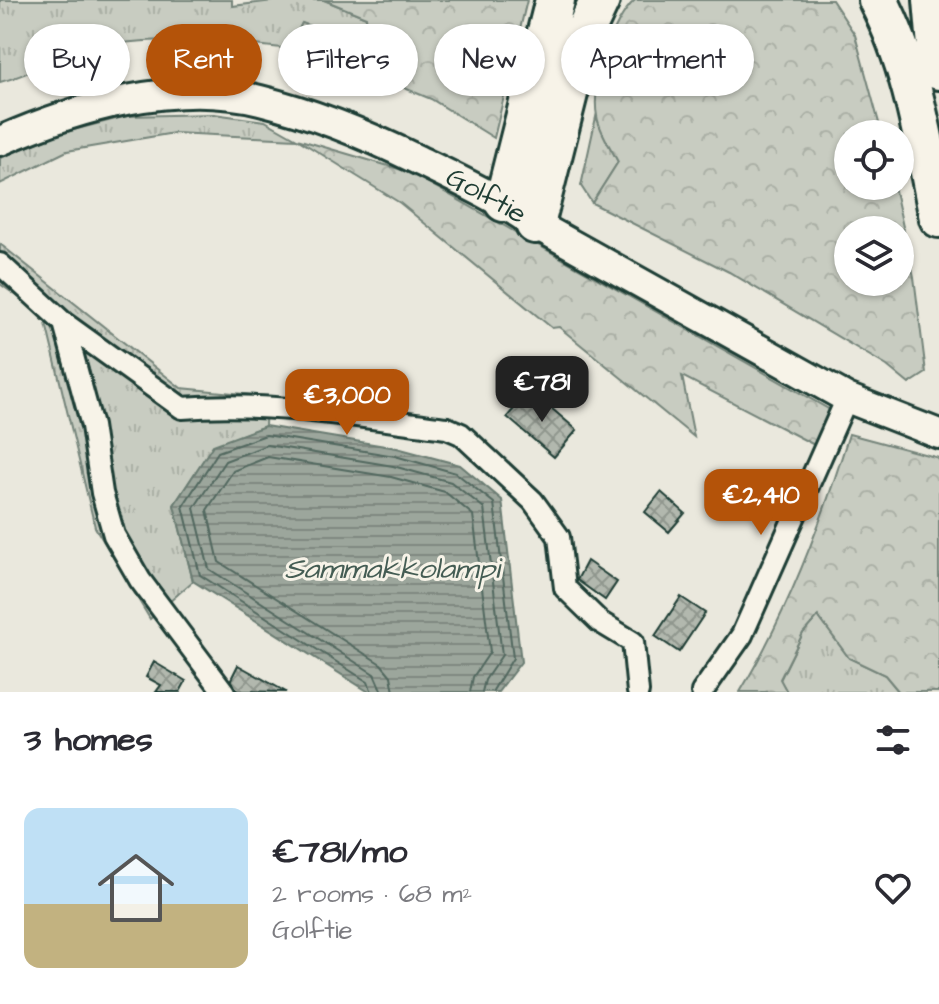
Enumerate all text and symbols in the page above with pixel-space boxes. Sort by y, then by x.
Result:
chip: Buy [24,24,130,96]
chip: Rent [146,24,262,96]
chip: Filters [278,24,418,96]
chip: New [434,24,545,96]
chip: Apartment [561,24,754,96]
map controls [834,120,914,296]
button: locate [834,120,914,200]
street label: Golftie [440,157,535,233]
button: layers [834,216,914,296]
pin: €781 [495,356,589,424]
text: €781 [514,364,570,400]
pin: €3,000 [282,369,412,437]
text: €3,000 [303,377,391,413]
pin: €2,410 [696,469,826,537]
text: €2,410 [722,477,800,513]
water label: Sammakkolampi [285,548,503,590]
text: 3 homes [24,716,153,764]
icon: filters [871,718,915,762]
text: €781/mo [272,828,407,876]
icon: home [88,840,184,936]
icon: heart [871,866,915,910]
text: 2 rooms · 68 m² [272,876,472,912]
text: Golftie [272,912,353,948]

